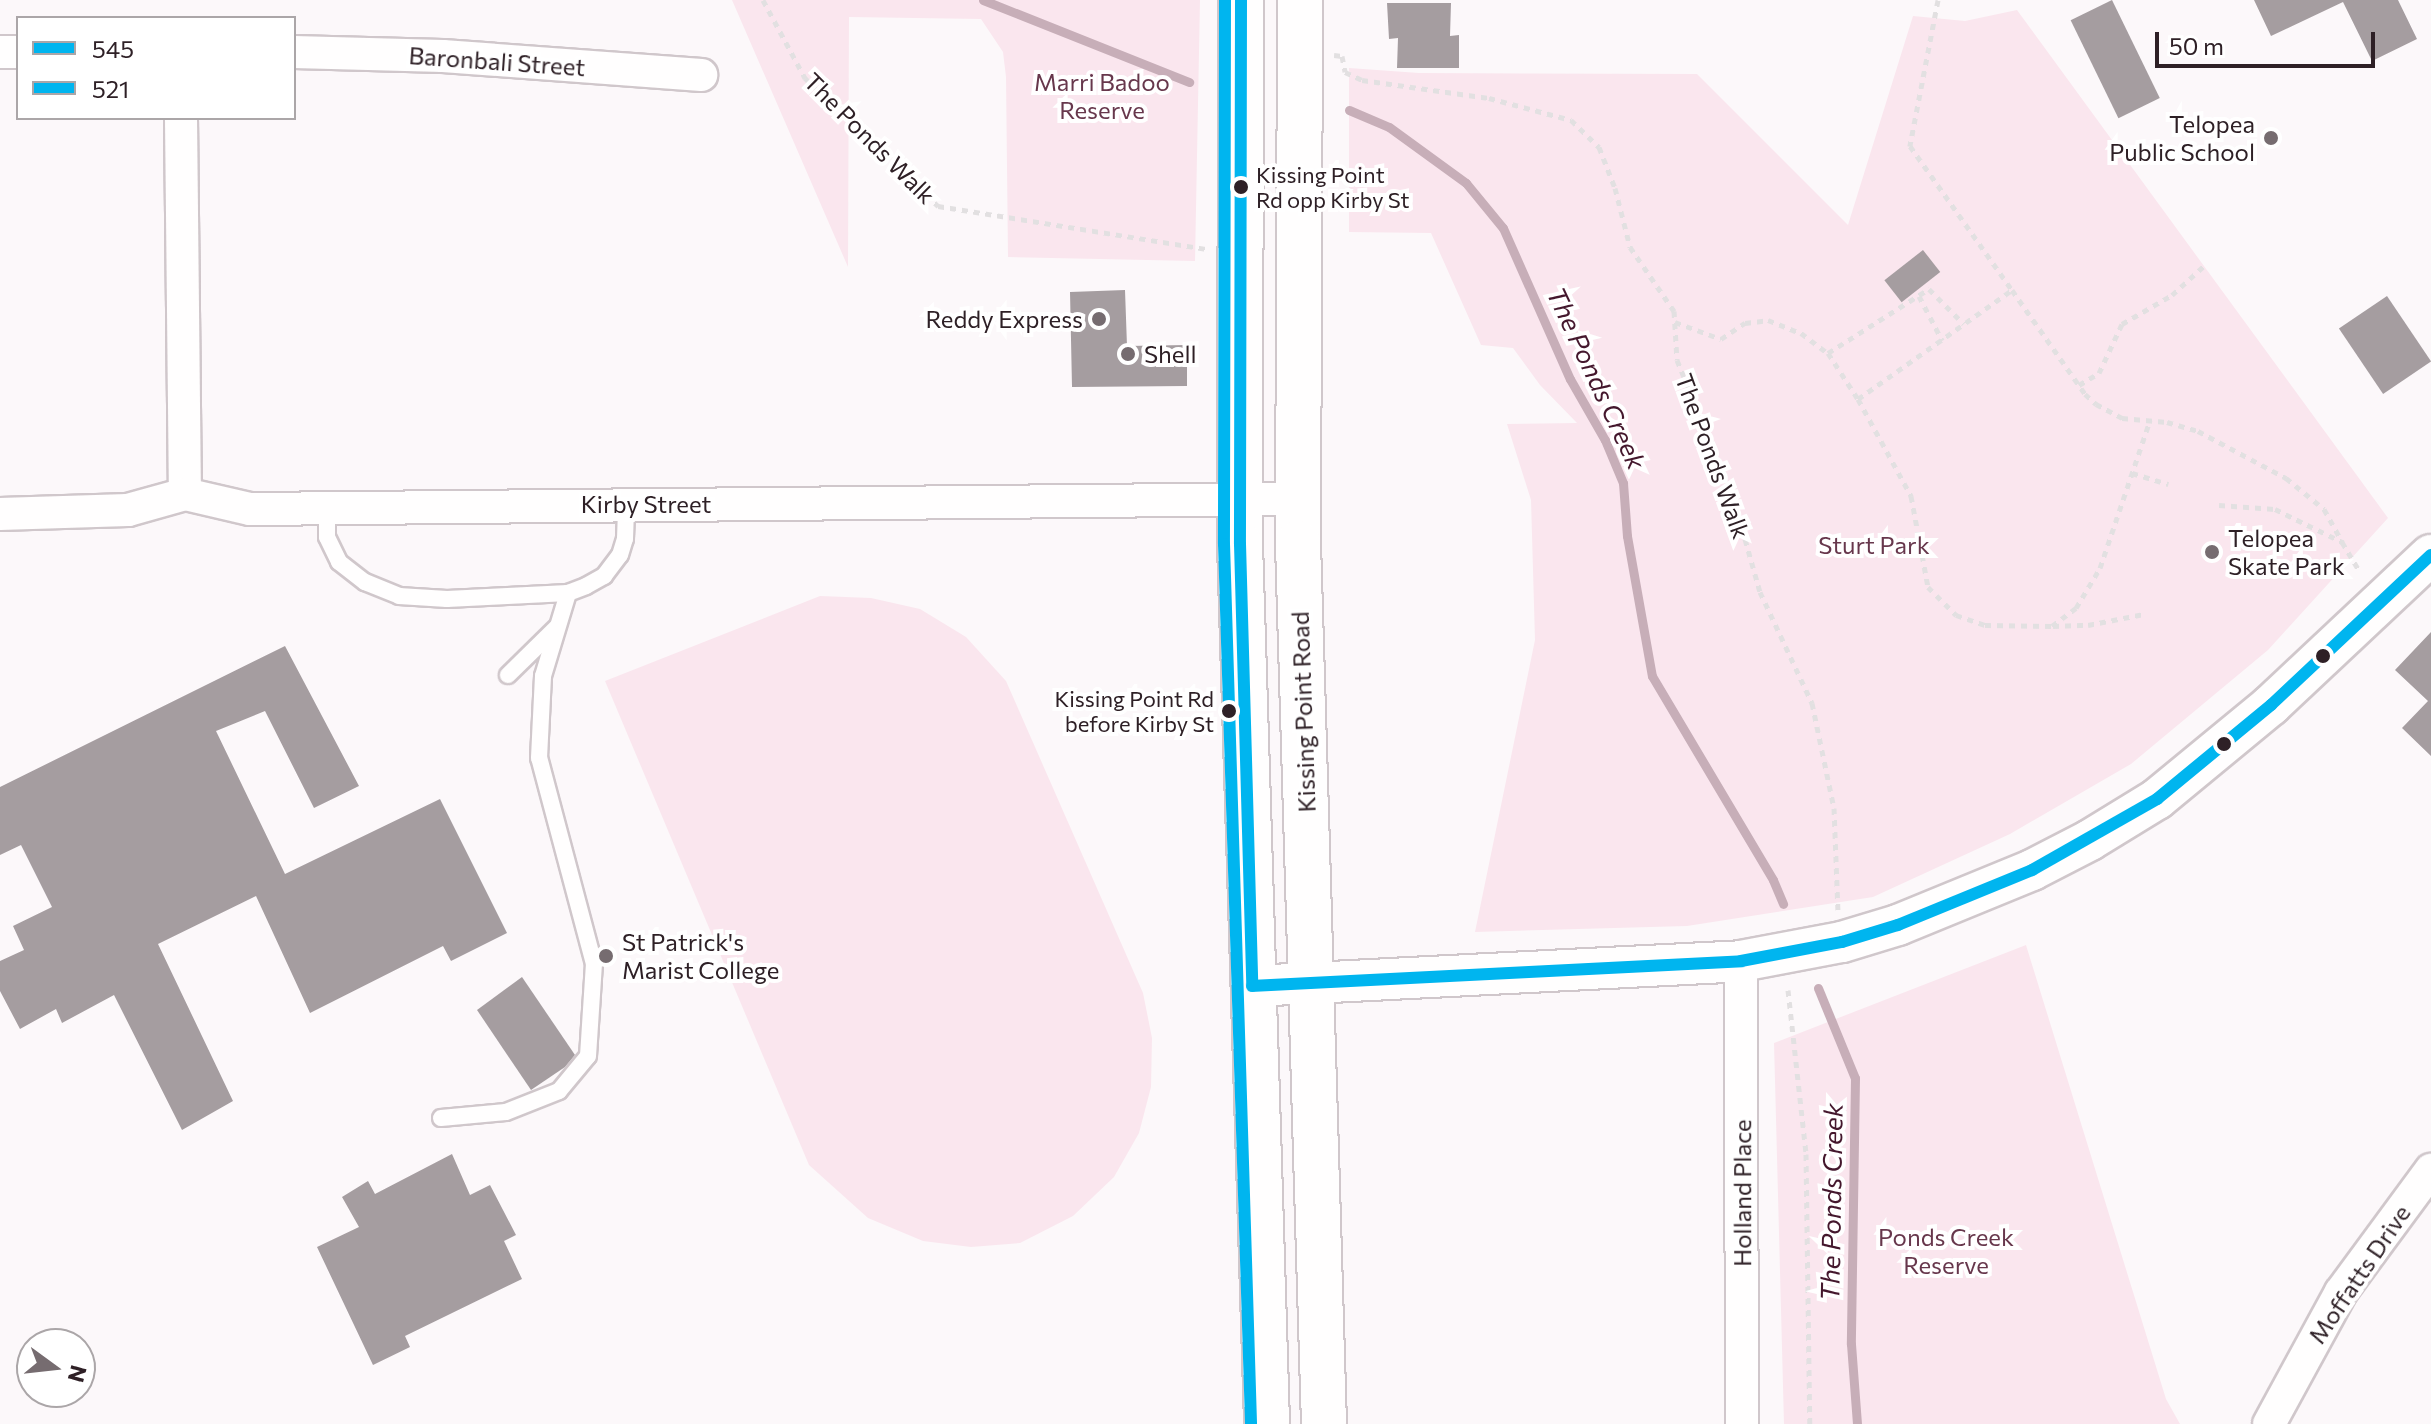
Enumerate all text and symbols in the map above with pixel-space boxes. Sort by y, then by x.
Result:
legend [16,16,296,120]
scale bar [2159,16,2379,66]
text: 50 m [2169,31,2224,60]
text: 545 [92,34,134,63]
street label: Baronbali Street [408,40,586,82]
street label: The Ponds Walk [799,67,941,209]
park label: Marri Badoo Reserve [1034,68,1170,124]
text: 521 [92,74,129,103]
place label: Telopea Public School [2109,110,2255,166]
marker: Telopea Public School [2262,129,2280,147]
place label: Kissing Point Rd opp Kirby St [1256,161,1410,212]
marker: Kissing Point Rd opp Kirby St [1233,179,1249,195]
water label: The Ponds Creek [1541,282,1653,474]
place label: Reddy Express [925,305,1083,333]
marker: Reddy Express [1090,310,1108,328]
place label: Shell [1144,340,1197,368]
marker: Shell [1119,345,1137,363]
street label: The Ponds Walk [1670,370,1756,542]
street label: Kirby Street [581,490,711,518]
place label: Telopea Skate Park [2228,524,2345,580]
park label: Sturt Park [1818,531,1930,559]
marker: Telopea Skate Park [2203,543,2221,561]
street label: Kissing Point Road [1285,611,1321,813]
unlabelled marker [2315,648,2331,664]
place label: Kissing Point Rd before Kirby St [1054,685,1214,736]
marker: Kissing Point Rd before Kirby St [1221,703,1237,719]
unlabelled marker [2216,736,2232,752]
place label: St Patrick's Marist College [622,928,779,984]
marker: St Patrick's Marist College [597,947,615,965]
water label: The Ponds Creek [1814,1103,1848,1301]
street label: Holland Place [1728,1119,1756,1267]
street label: Moffatts Drive [2302,1199,2416,1349]
park label: Ponds Creek Reserve [1878,1223,2014,1279]
north arrow [16,1328,96,1408]
text: N [63,1362,93,1385]

